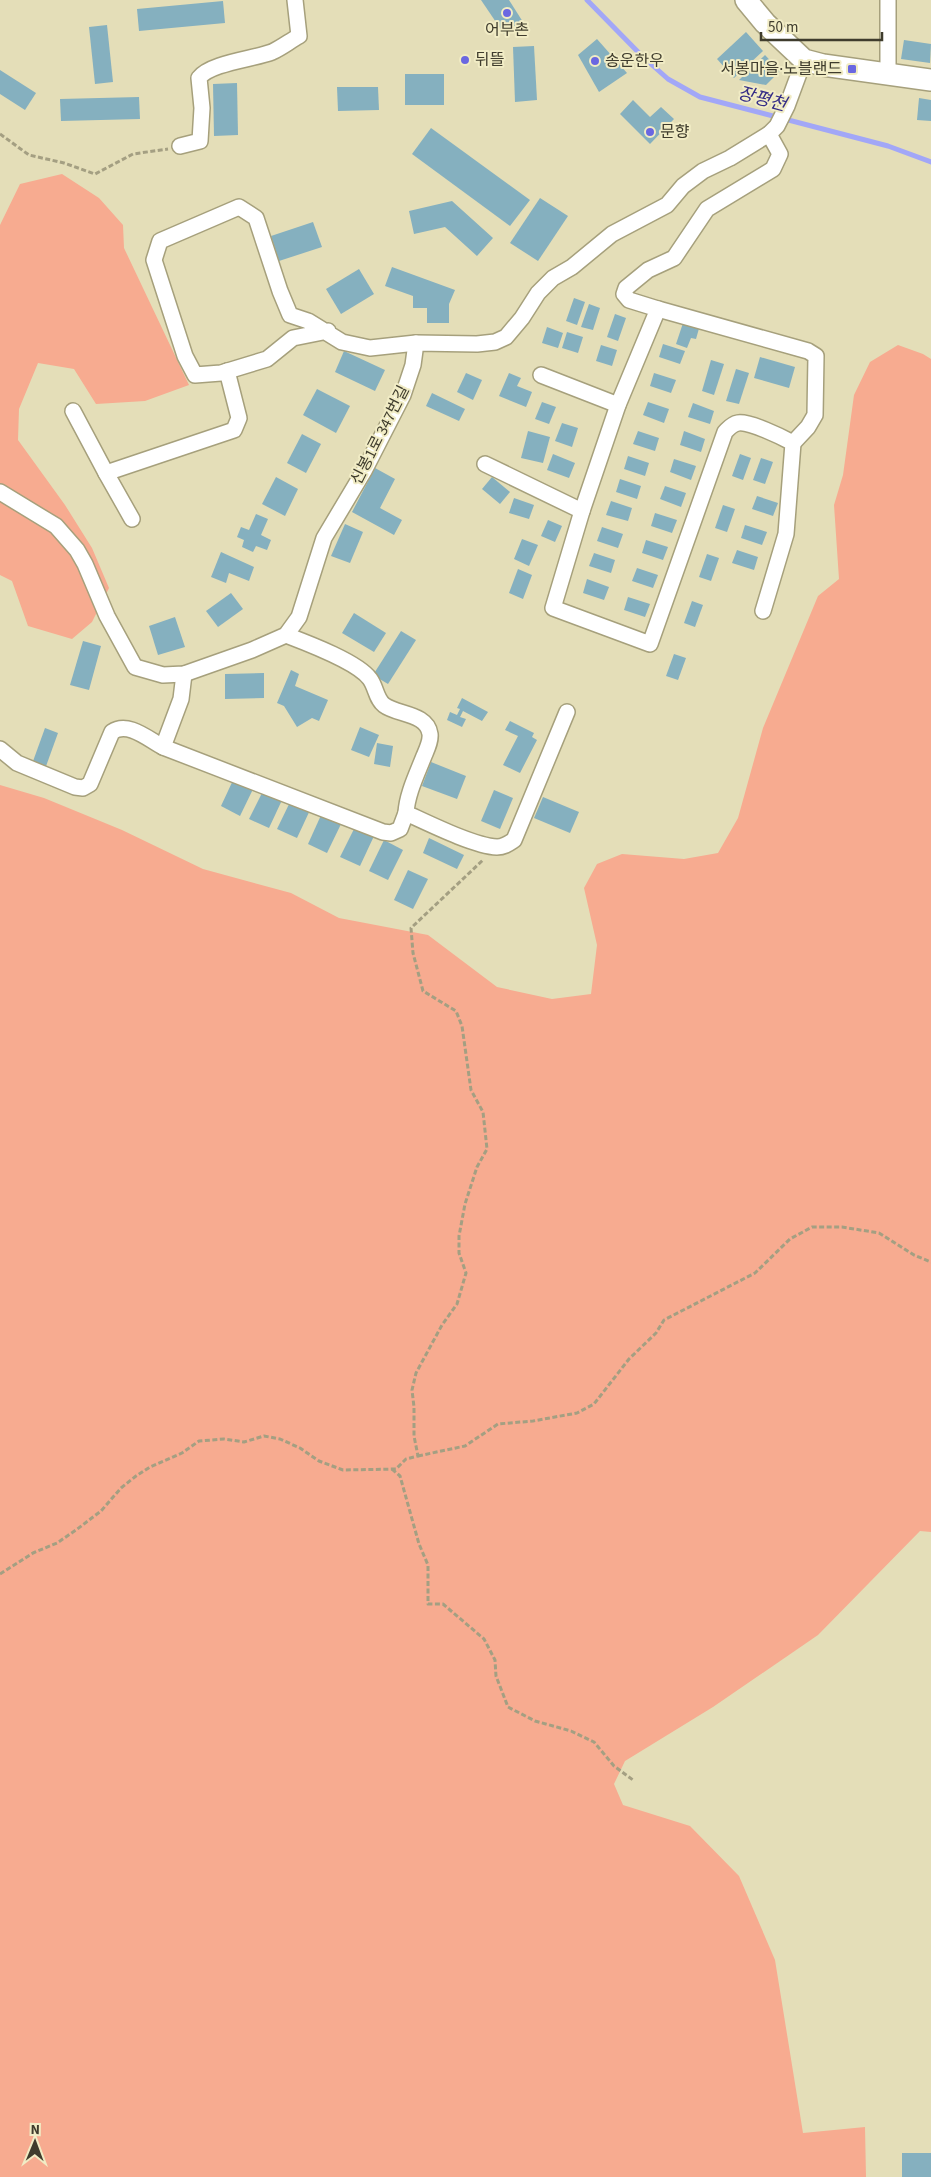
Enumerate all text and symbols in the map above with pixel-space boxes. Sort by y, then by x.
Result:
marker: 어부촌 [501,7,513,19]
scale bar [761,10,882,42]
text: 50 m [768,17,798,38]
place label: 어부촌 [485,19,529,41]
place label: 뒤뜰 [475,49,504,71]
place label: 송운한우 [605,50,664,72]
marker: 뒤뜰 [459,54,471,66]
marker: 송운한우 [589,55,601,67]
place label: 서봉마을·노블랜드 [720,58,842,80]
marker: 서봉마을·노블랜드 [846,63,858,75]
water label: 장평천 [735,80,792,118]
place label: 문향 [660,121,690,143]
marker: 문향 [644,126,656,138]
street label: 신봉1로 347번길 [346,382,414,488]
north arrow [10,2117,60,2167]
text: N [30,2120,40,2140]

